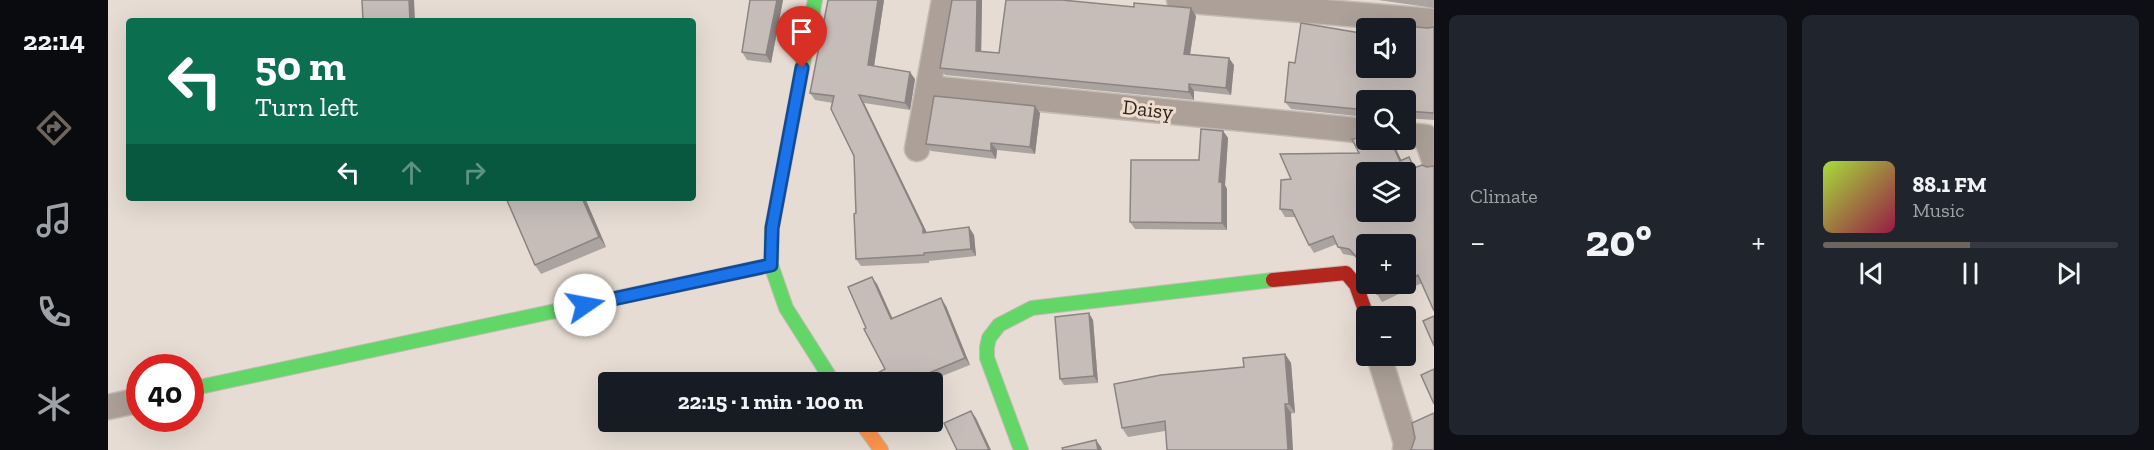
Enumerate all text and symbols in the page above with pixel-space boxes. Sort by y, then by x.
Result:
pin [776,6,827,68]
icon: arrive [785,15,818,48]
map controls [1356,18,1416,366]
button: sound [1356,18,1416,78]
text: 22:14 [23,25,85,57]
text: 50 m [255,40,346,91]
icon: left [156,42,234,120]
button: search [1356,90,1416,150]
text: Turn left [255,91,358,123]
street label: Daisy [1122,94,1175,124]
icon: directions [33,107,75,149]
icon: left [332,156,365,189]
icon: ahead [395,156,428,189]
icon: right [458,156,491,189]
button: layers [1356,162,1416,222]
text: 88.1 FM [1913,171,1987,198]
text: Climate [1470,184,1538,208]
text: Music [1913,198,1965,222]
icon: music [33,199,75,241]
text: 20° [1585,214,1652,268]
text: − [1470,222,1485,261]
text: + [1752,222,1766,261]
button: + [1356,234,1416,294]
icon: previous [1855,257,1888,290]
icon: pause [1954,257,1987,290]
icon: next [2052,257,2085,290]
position arrow [553,273,617,337]
icon: phone [33,291,75,333]
button: − [1356,306,1416,366]
speed limit sign: 40 [126,354,204,432]
icon: climate [33,383,75,425]
text: 22:15 · 1 min · 100 m [678,388,863,415]

